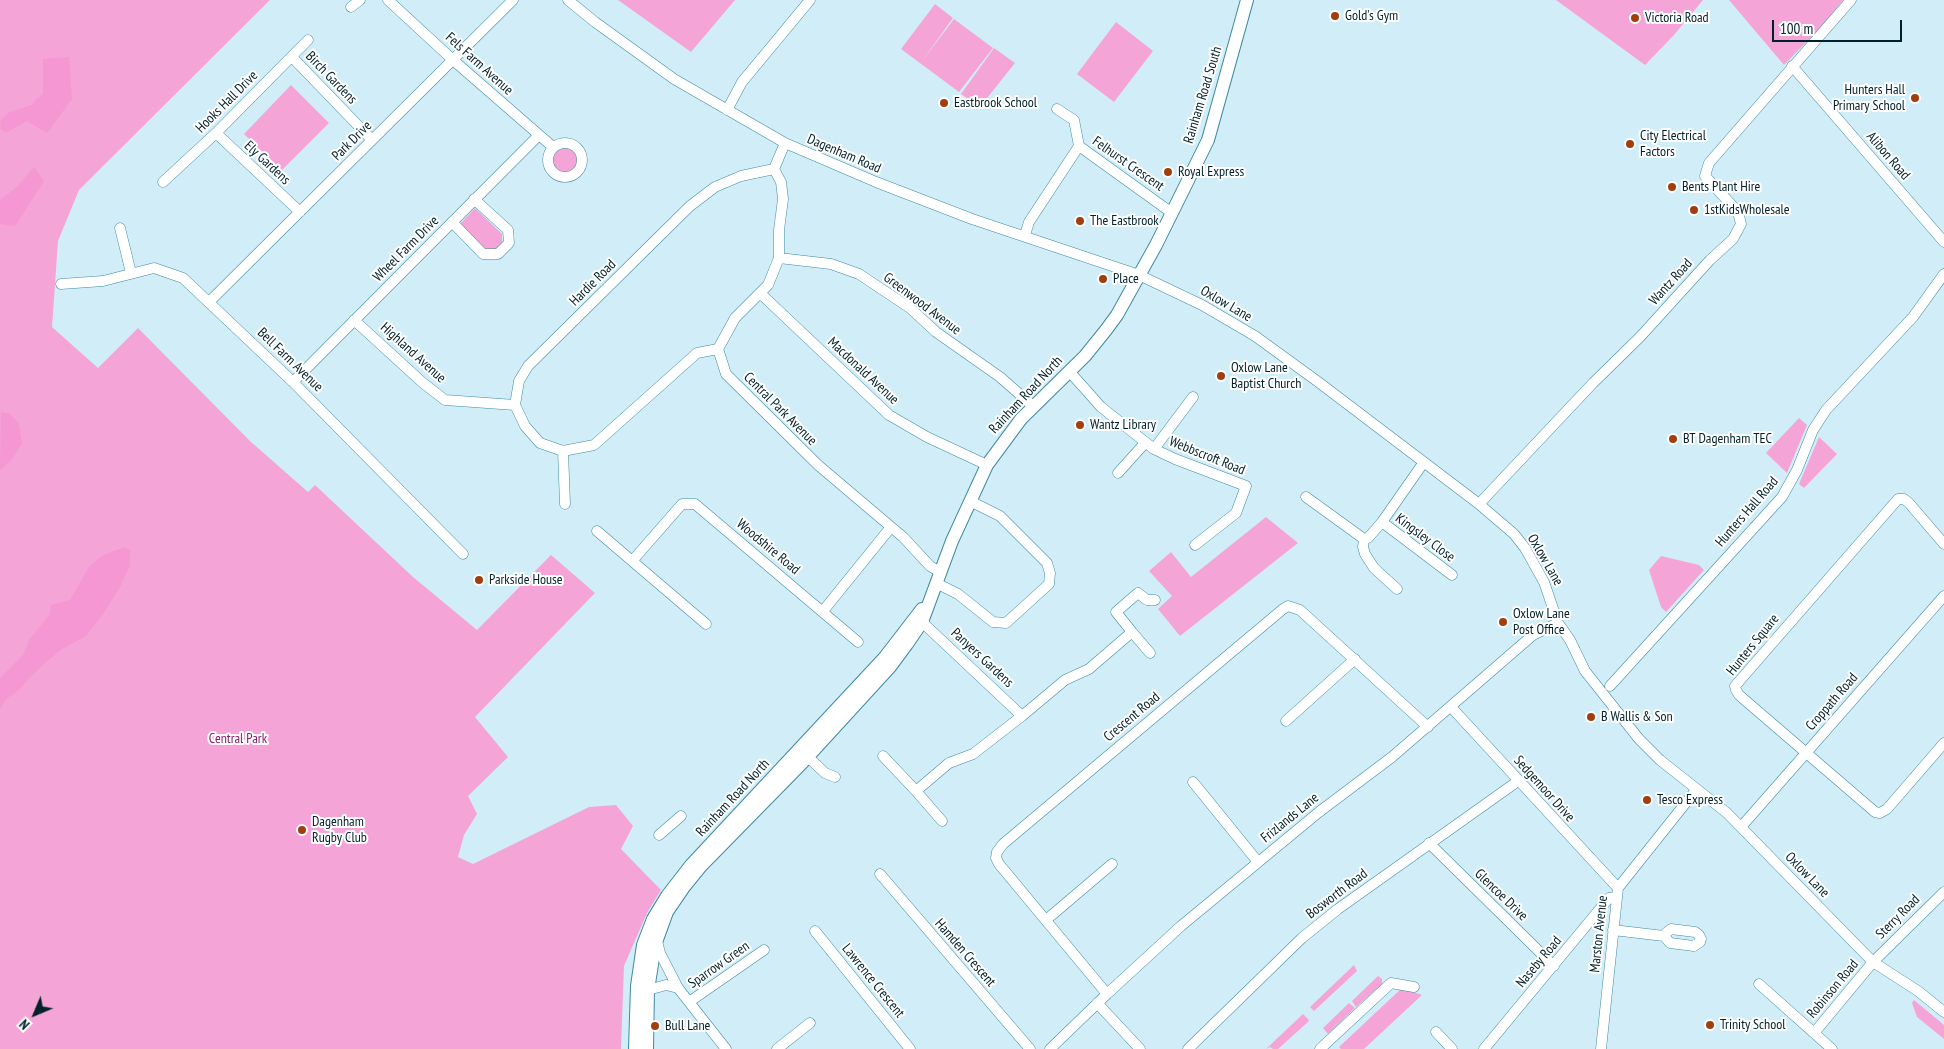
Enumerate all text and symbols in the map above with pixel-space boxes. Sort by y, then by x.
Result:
place label: Gold's Gym [1345,8,1398,24]
marker: Gold's Gym [1329,10,1341,22]
place label: Victoria Road [1645,10,1709,26]
scale bar [1774,10,1904,42]
marker: Victoria Road [1629,12,1641,24]
text: 100 m [1780,19,1813,38]
street label: Fels Farm Avenue [442,29,516,99]
street label: Rainham Road South [1180,45,1226,145]
street label: Birch Gardens [302,48,360,108]
street label: Hooks Hall Drive [193,68,261,136]
place label: Hunters Hall Primary School [1833,82,1905,114]
marker: Hunters Hall Primary School [1909,92,1921,104]
place label: Eastbrook School [954,95,1037,111]
marker: Eastbrook School [938,97,950,109]
street label: Park Drive [329,118,375,164]
place label: City Electrical Factors [1640,128,1706,160]
street label: Alibon Road [1863,129,1913,183]
street label: Dagenham Road [805,131,883,177]
street label: Felhurst Crescent [1089,133,1167,195]
street label: Ely Gardens [241,138,293,188]
marker: City Electrical Factors [1624,138,1636,150]
place label: Royal Express [1178,164,1244,180]
marker: Royal Express [1162,166,1174,178]
place label: Bents Plant Hire [1682,179,1760,195]
marker: Bents Plant Hire [1666,181,1678,193]
place label: 1stKidsWholesale [1704,202,1790,218]
marker: 1stKidsWholesale [1688,204,1700,216]
street label: Wheel Farm Drive [370,213,442,285]
place label: The Eastbrook [1090,213,1159,229]
marker: The Eastbrook [1074,215,1086,227]
street label: Wantz Road [1646,255,1696,309]
street label: Hardie Road [566,256,620,310]
street label: Greenwood Avenue [880,269,964,339]
place label: Place [1113,271,1139,287]
marker: Place [1097,273,1109,285]
street label: Oxlow Lane [1197,283,1255,325]
street label: Highland Avenue [377,319,449,387]
street label: Bell Farm Avenue [254,325,326,395]
street label: Macdonald Avenue [824,334,902,408]
street label: Rainham Road North [986,353,1066,437]
place label: Oxlow Lane Baptist Church [1231,360,1301,392]
street label: Central Park Avenue [740,369,820,449]
marker: Oxlow Lane Baptist Church [1215,370,1227,382]
place label: Wantz Library [1090,417,1156,433]
marker: Wantz Library [1074,419,1086,431]
place label: BT Dagenham TEC [1683,431,1772,447]
street label: Webbscroft Road [1167,433,1247,479]
marker: BT Dagenham TEC [1667,433,1679,445]
street label: Hunters Hall Road [1712,474,1782,550]
street label: Kingsley Close [1392,510,1458,566]
street label: Woodshire Road [733,516,803,578]
street label: Oxlow Lane [1524,531,1566,589]
place label: Parkside House [489,572,563,588]
marker: Parkside House [473,574,485,586]
place label: Oxlow Lane Post Office [1513,606,1570,638]
street label: Hunters Square [1723,611,1783,679]
marker: Oxlow Lane Post Office [1497,616,1509,628]
street label: Panyers Gardens [947,625,1017,691]
street label: Croppath Road [1802,670,1862,734]
street label: Crescent Road [1101,689,1163,745]
place label: B Wallis & Son [1601,709,1673,725]
marker: B Wallis & Son [1585,711,1597,723]
park label: Central Park [209,731,267,747]
street label: Sedgemoor Drive [1510,752,1578,826]
street label: Rainham Road North [693,756,773,840]
street label: Frizlands Lane [1258,790,1322,846]
place label: Tesco Express [1657,792,1723,808]
marker: Tesco Express [1641,794,1653,806]
place label: Dagenham Rugby Club [312,814,367,846]
marker: Dagenham Rugby Club [296,824,308,836]
street label: Oxlow Lane [1781,849,1833,901]
street label: Bosworth Road [1303,865,1371,923]
street label: Glencoe Drive [1471,866,1531,924]
street label: Sterry Road [1873,892,1923,942]
street label: Marston Avenue [1587,895,1611,973]
street label: Hamden Crescent [931,916,999,990]
street label: Naseby Road [1513,933,1565,991]
street label: Sparrow Green [685,938,753,992]
street label: Lawrence Crescent [838,941,908,1021]
street label: Robinson Road [1804,956,1862,1022]
north arrow [10,989,60,1039]
text: N [15,1016,33,1034]
place label: Trinity School [1720,1017,1786,1033]
place label: Bull Lane [665,1018,710,1034]
marker: Trinity School [1704,1019,1716,1031]
marker: Bull Lane [649,1020,661,1032]

